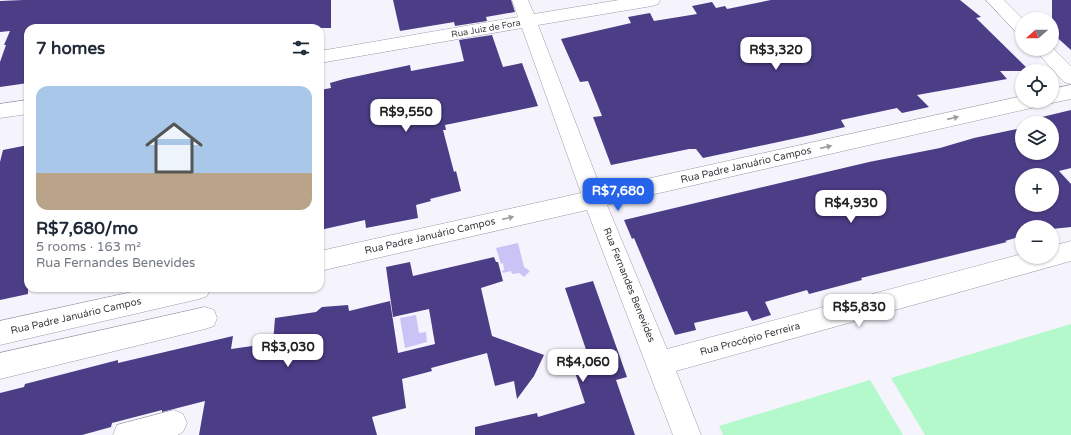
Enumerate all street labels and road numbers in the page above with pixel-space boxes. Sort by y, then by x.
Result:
street label: Rua Juiz de Fora [450,17,522,41]
street label: Rua Padre Januário Campos [679,144,813,186]
street label: Rua Padre Januário Campos [363,215,497,257]
street label: Rua Fernandes Benevides [600,226,658,344]
street label: Rua Padre Januário Campos [9,295,143,337]
street label: Rua Procópio Ferreira [699,320,801,358]

